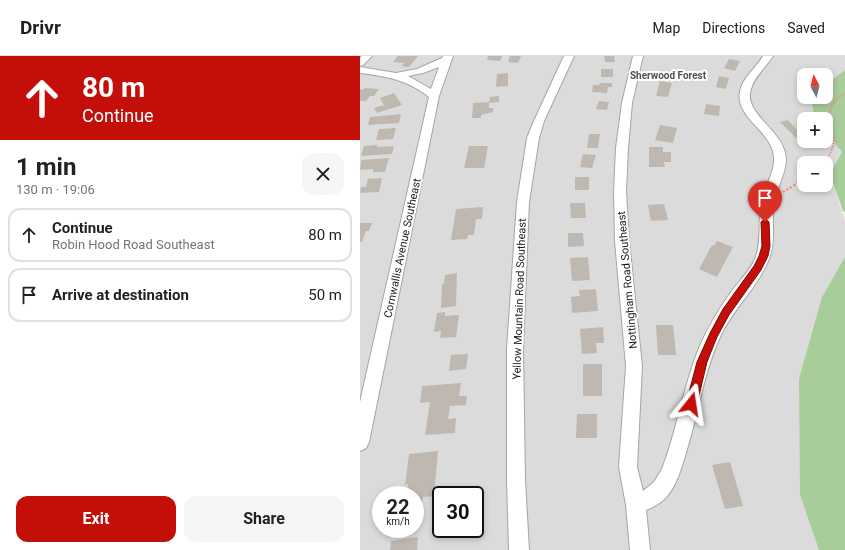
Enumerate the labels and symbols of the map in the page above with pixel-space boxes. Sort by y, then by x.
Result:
north arrow [797,68,833,104]
district label: Sherwood Forest [630,70,707,81]
street label: Cornwallis Avenue Southeast [381,177,424,319]
pin [748,181,782,222]
street label: Nottingham Road Southeast [615,210,640,349]
street label: Yellow Mountain Road Southeast [510,218,529,380]
position arrow [670,383,712,425]
speed limit sign: 30 [432,486,484,538]

